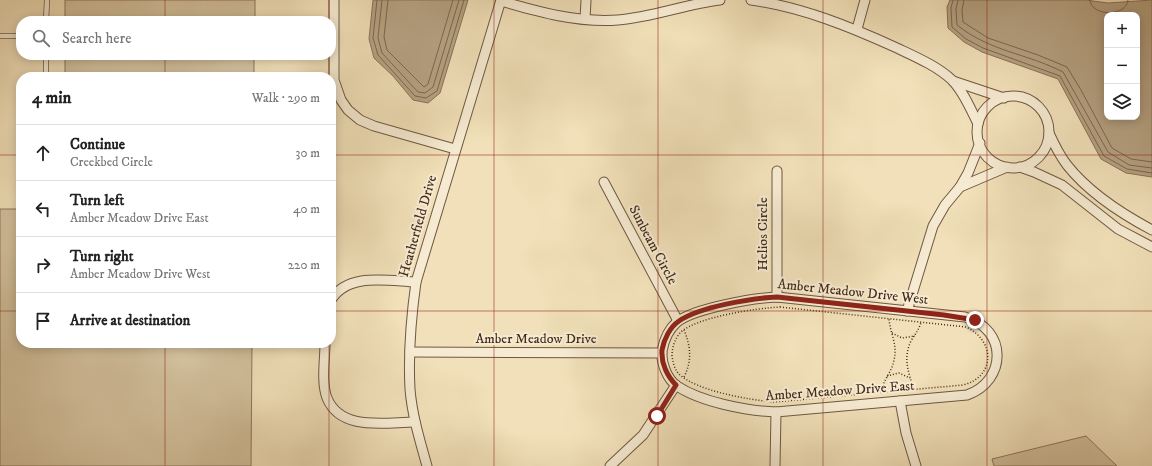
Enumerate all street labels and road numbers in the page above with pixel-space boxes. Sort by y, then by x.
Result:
street label: Heatherfield Drive [395,173,441,279]
street label: Helios Circle [754,197,772,271]
street label: Sunbeam Circle [625,202,682,288]
street label: Amber Meadow Drive West [777,275,930,309]
street label: Amber Meadow Drive [475,330,597,348]
street label: Amber Meadow Drive East [765,377,916,405]

